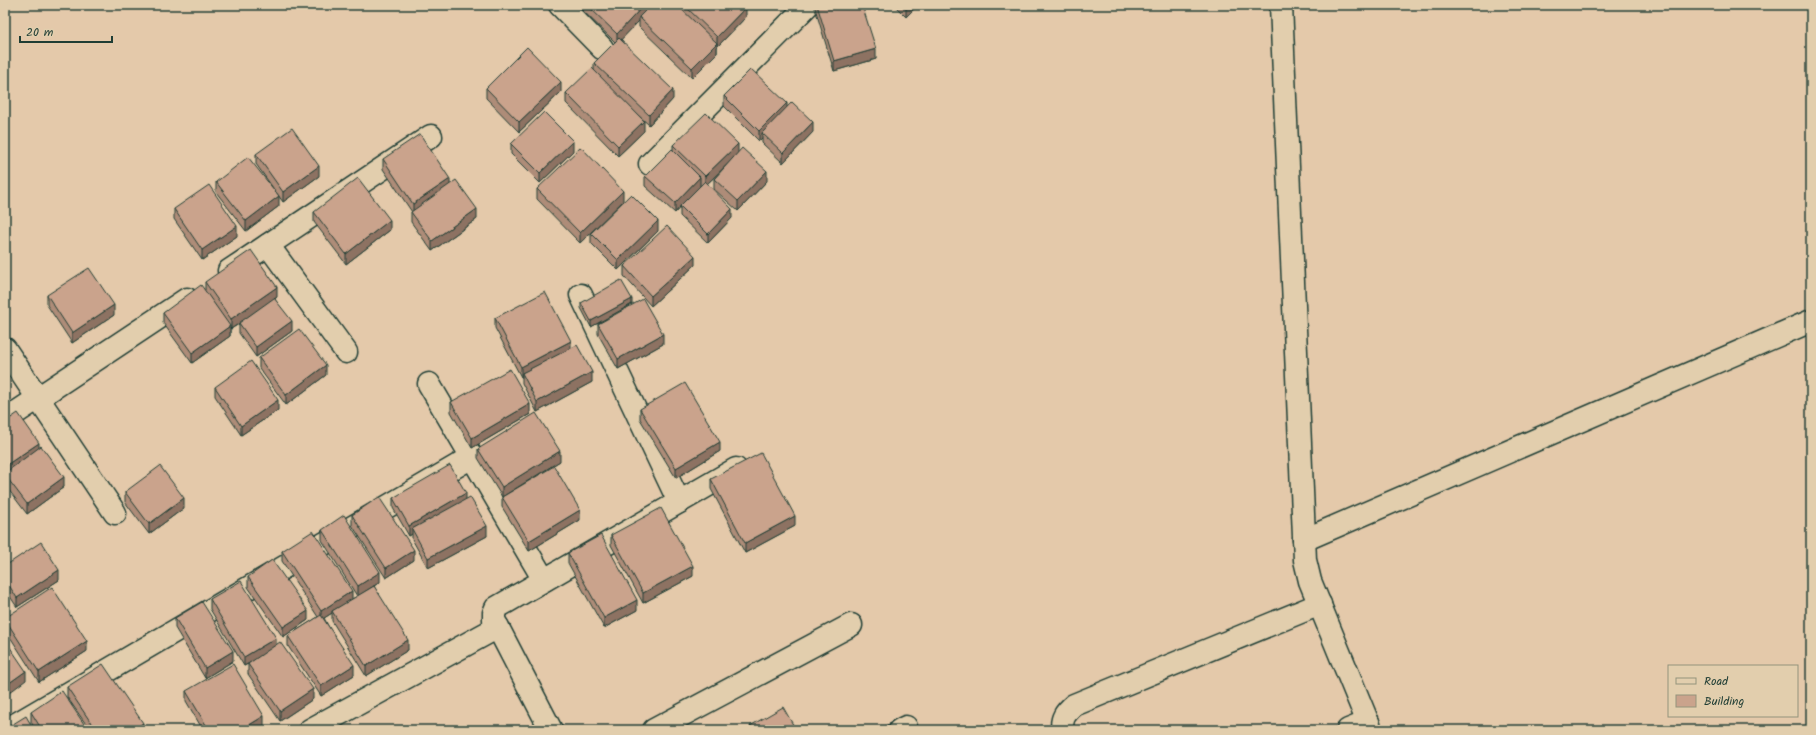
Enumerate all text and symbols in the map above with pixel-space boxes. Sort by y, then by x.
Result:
scale bar [20,18,112,44]
text: 20 m [26,23,54,42]
legend [1668,665,1798,717]
text: Road [1704,672,1729,691]
text: Building [1704,692,1744,711]

